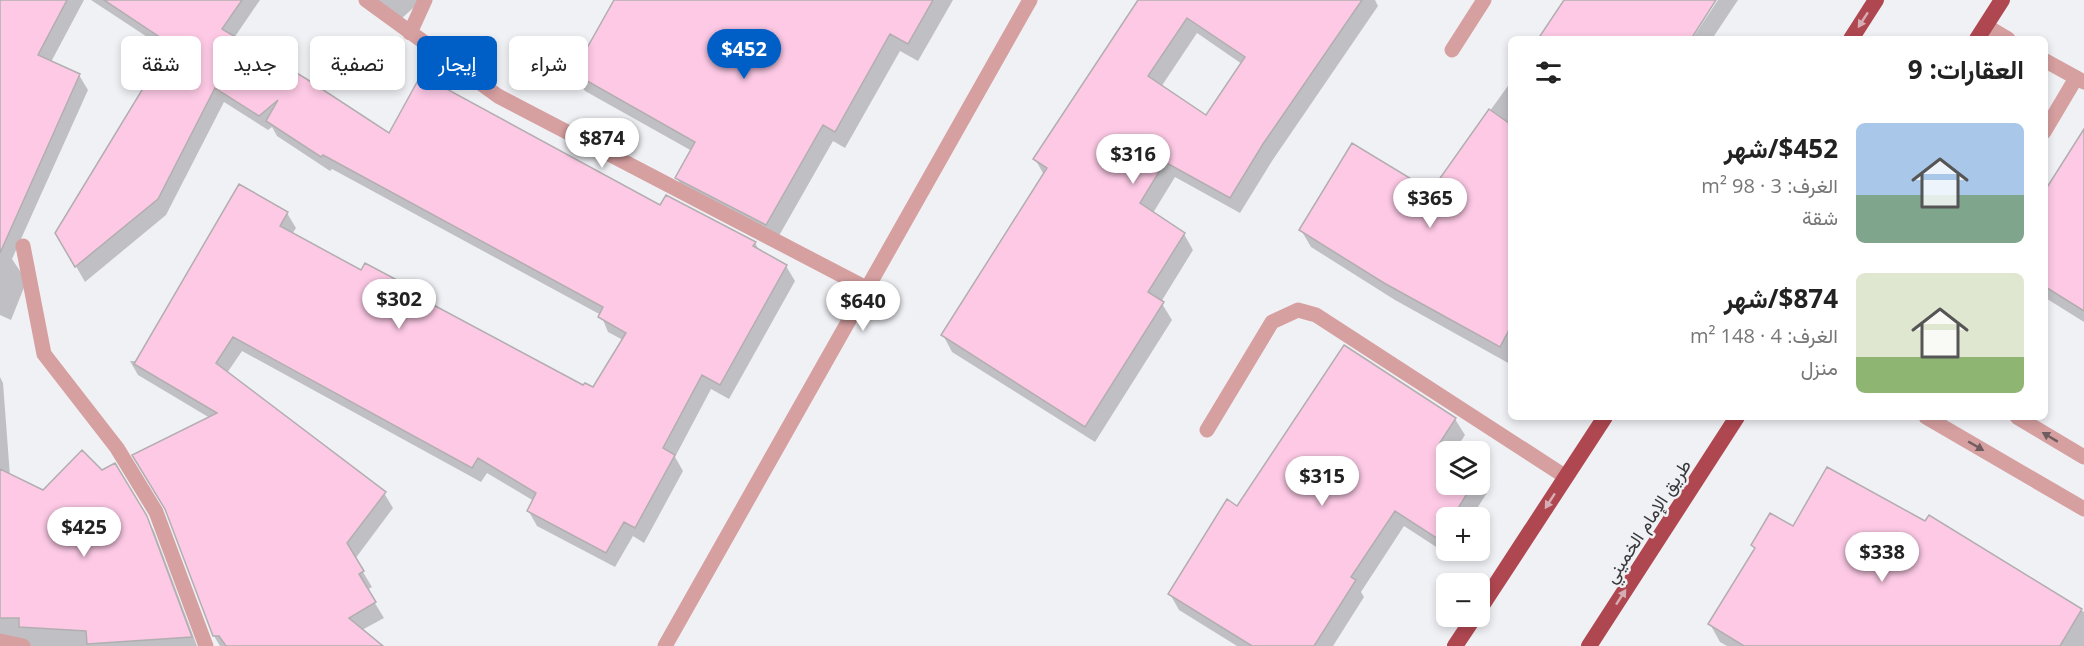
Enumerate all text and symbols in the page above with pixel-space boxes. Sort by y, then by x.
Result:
one-way arrow [1858,11,1869,28]
pin: $452 [708,29,780,80]
text: $452 [721,35,767,62]
chip: شقة [121,36,201,90]
chip: جديد [213,36,298,90]
chip: تصفية [310,36,405,90]
chip: إيجار [417,36,497,90]
chip: شراء [509,36,588,90]
text: العقارات: 9 [1908,51,2024,87]
icon: filters [1532,56,1565,89]
pin: $874 [566,118,638,169]
text: $874 [579,124,625,151]
text: $452/شهر [1724,130,1838,166]
pin: $316 [1097,134,1169,185]
text: $316 [1110,140,1156,167]
icon: home [1904,147,1976,219]
text: الغرف: 3 · 98 m² [1701,172,1838,199]
pin: $365 [1394,178,1466,229]
text: $365 [1407,184,1453,211]
text: شقة [1802,204,1838,231]
pin: $302 [363,279,435,330]
text: $874/شهر [1724,280,1838,316]
pin: $640 [827,281,899,332]
text: $302 [376,285,422,312]
text: $640 [840,287,886,314]
icon: home [1904,297,1976,369]
text: الغرف: 4 · 148 m² [1690,322,1838,349]
text: منزل [1801,354,1838,381]
one-way arrow [2041,432,2058,442]
map controls [1436,441,1490,627]
button: layers [1436,441,1490,495]
one-way arrow [1968,441,1984,452]
street label: طريق الإمام الخميني [1598,454,1699,590]
pin: $315 [1286,456,1358,507]
text: $315 [1299,462,1345,489]
one-way arrow [1545,493,1556,509]
pin: $425 [48,507,120,558]
button: + [1436,507,1490,561]
text: $425 [61,513,107,540]
pin: $338 [1846,532,1918,583]
text: $338 [1859,538,1905,565]
button: − [1436,573,1490,627]
one-way arrow [1615,589,1626,605]

